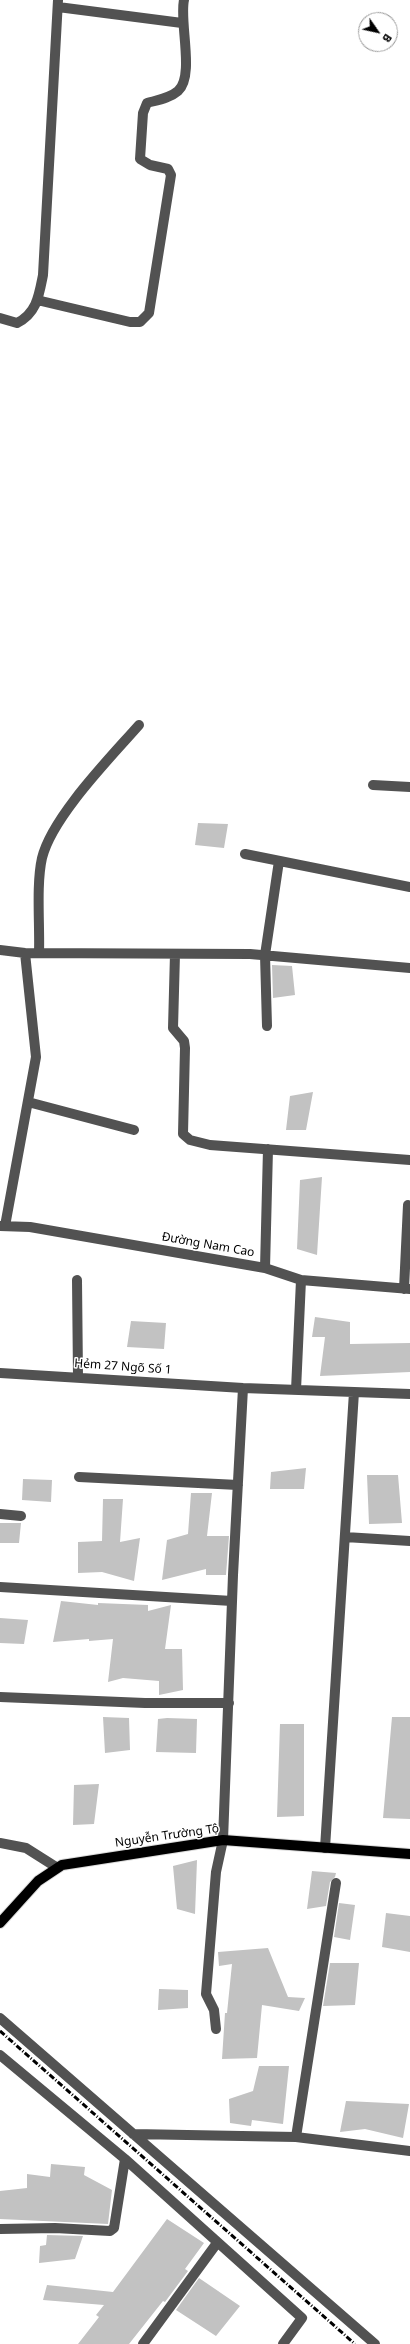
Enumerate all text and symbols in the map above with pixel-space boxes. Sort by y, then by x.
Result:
north arrow [358,12,398,52]
text: B [379,31,396,46]
street label: Đường Nam Cao [161,1230,255,1260]
street label: Hẻm 27 Ngõ Số 1 [74,1356,172,1378]
street label: Nguyễn Trường Tộ [114,1822,220,1850]

